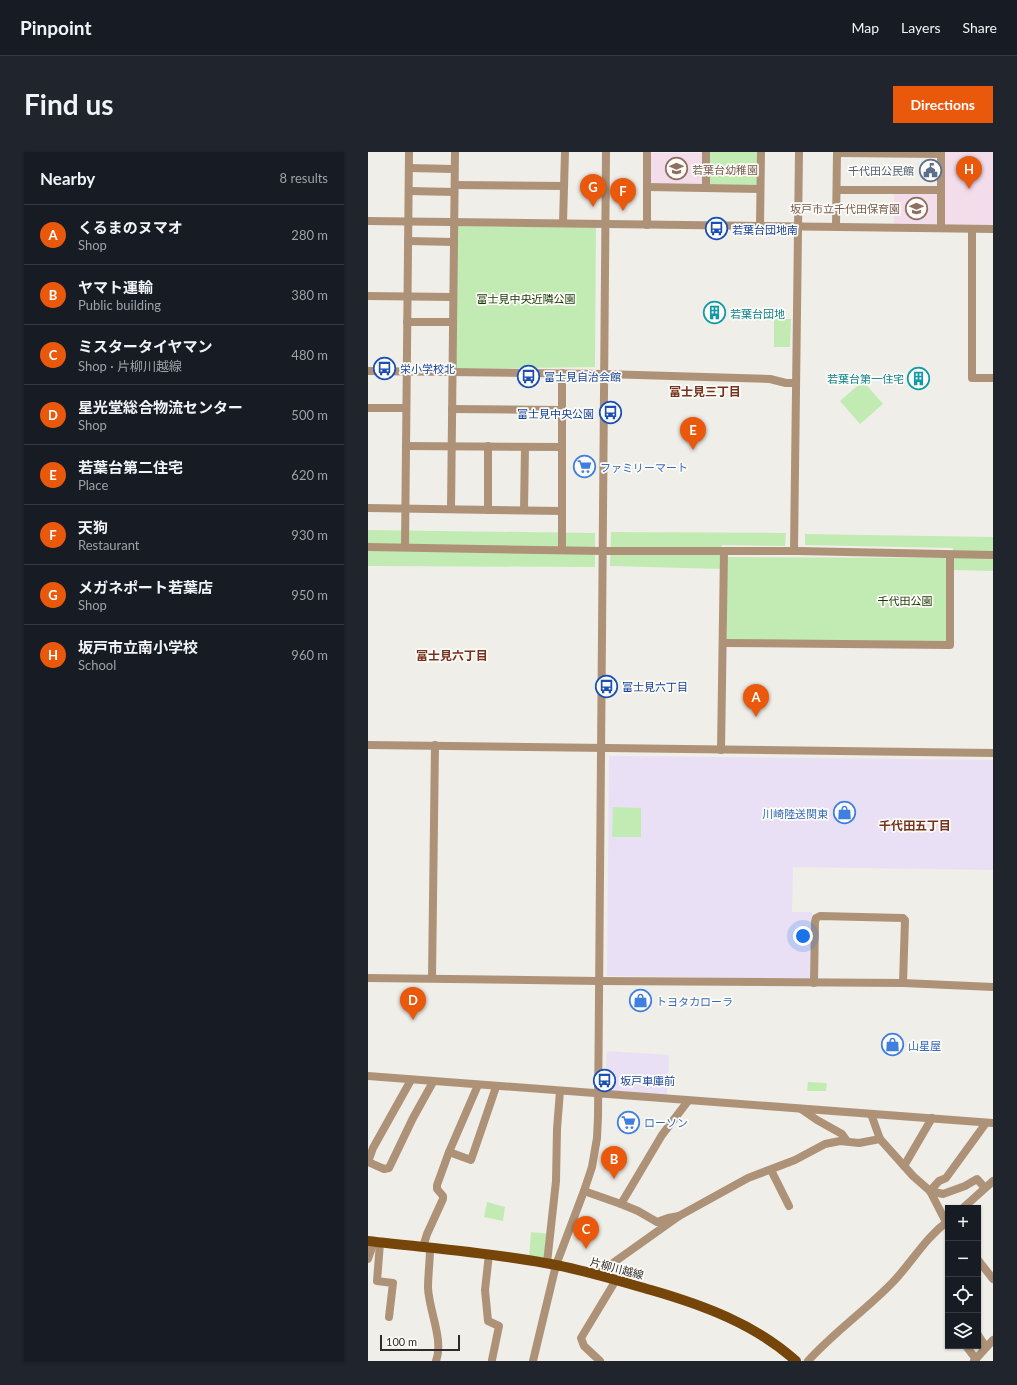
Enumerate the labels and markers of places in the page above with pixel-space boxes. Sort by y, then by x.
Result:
school or university icon: 若葉台幼稚園 [664,156,690,182]
pin: H [956,156,982,189]
public building icon: 千代田公民館 [917,157,943,183]
place label: 若葉台幼稚園 [692,163,758,176]
place label: 千代田公民館 [848,164,914,177]
pin: G [580,174,606,207]
pin: F [610,178,636,211]
school or university icon: 坂戸市立千代田保育園 [903,195,929,221]
place label: 坂戸市立千代田保育園 [790,202,900,215]
bus stop icon: 若葉台団地南 [703,216,729,242]
place label: 若葉台団地南 [732,223,798,236]
building icon: 若葉台団地 [702,300,728,326]
place label: 若葉台団地 [730,307,785,320]
bus stop icon: 栄小学校北 [371,355,397,381]
place label: 栄小学校北 [400,362,455,375]
bus stop icon: 富士見自治会館 [515,363,541,389]
building icon: 若葉台第一住宅 [906,365,932,391]
place label: 富士見自治会館 [544,370,621,383]
place label: 若葉台第一住宅 [827,372,904,385]
bus stop icon: 富士見中央公園 [597,400,623,426]
place label: 富士見中央公園 [517,407,594,420]
pin: E [680,417,706,450]
supermarket icon: ファミリーマート [571,454,597,480]
place label: ファミリーマート [600,461,688,474]
bus stop icon: 富士見六丁目 [594,673,620,699]
place label: 富士見六丁目 [622,680,688,693]
pin: A [743,684,769,717]
shop icon: 川崎陸送関東 [831,800,857,826]
place label: 川崎陸送関東 [762,807,828,820]
pin: D [400,987,426,1020]
shop icon: トヨタカローラ [628,988,654,1014]
place label: トヨタカローラ [656,995,733,1008]
shop icon: 山星屋 [879,1032,905,1058]
place label: 山星屋 [908,1039,941,1052]
bus stop icon: 坂戸車庫前 [591,1067,617,1093]
place label: 坂戸車庫前 [620,1074,675,1087]
supermarket icon: ローソン [616,1109,642,1135]
place label: ローソン [644,1116,688,1129]
pin: B [601,1146,627,1179]
pin: C [573,1216,599,1249]

